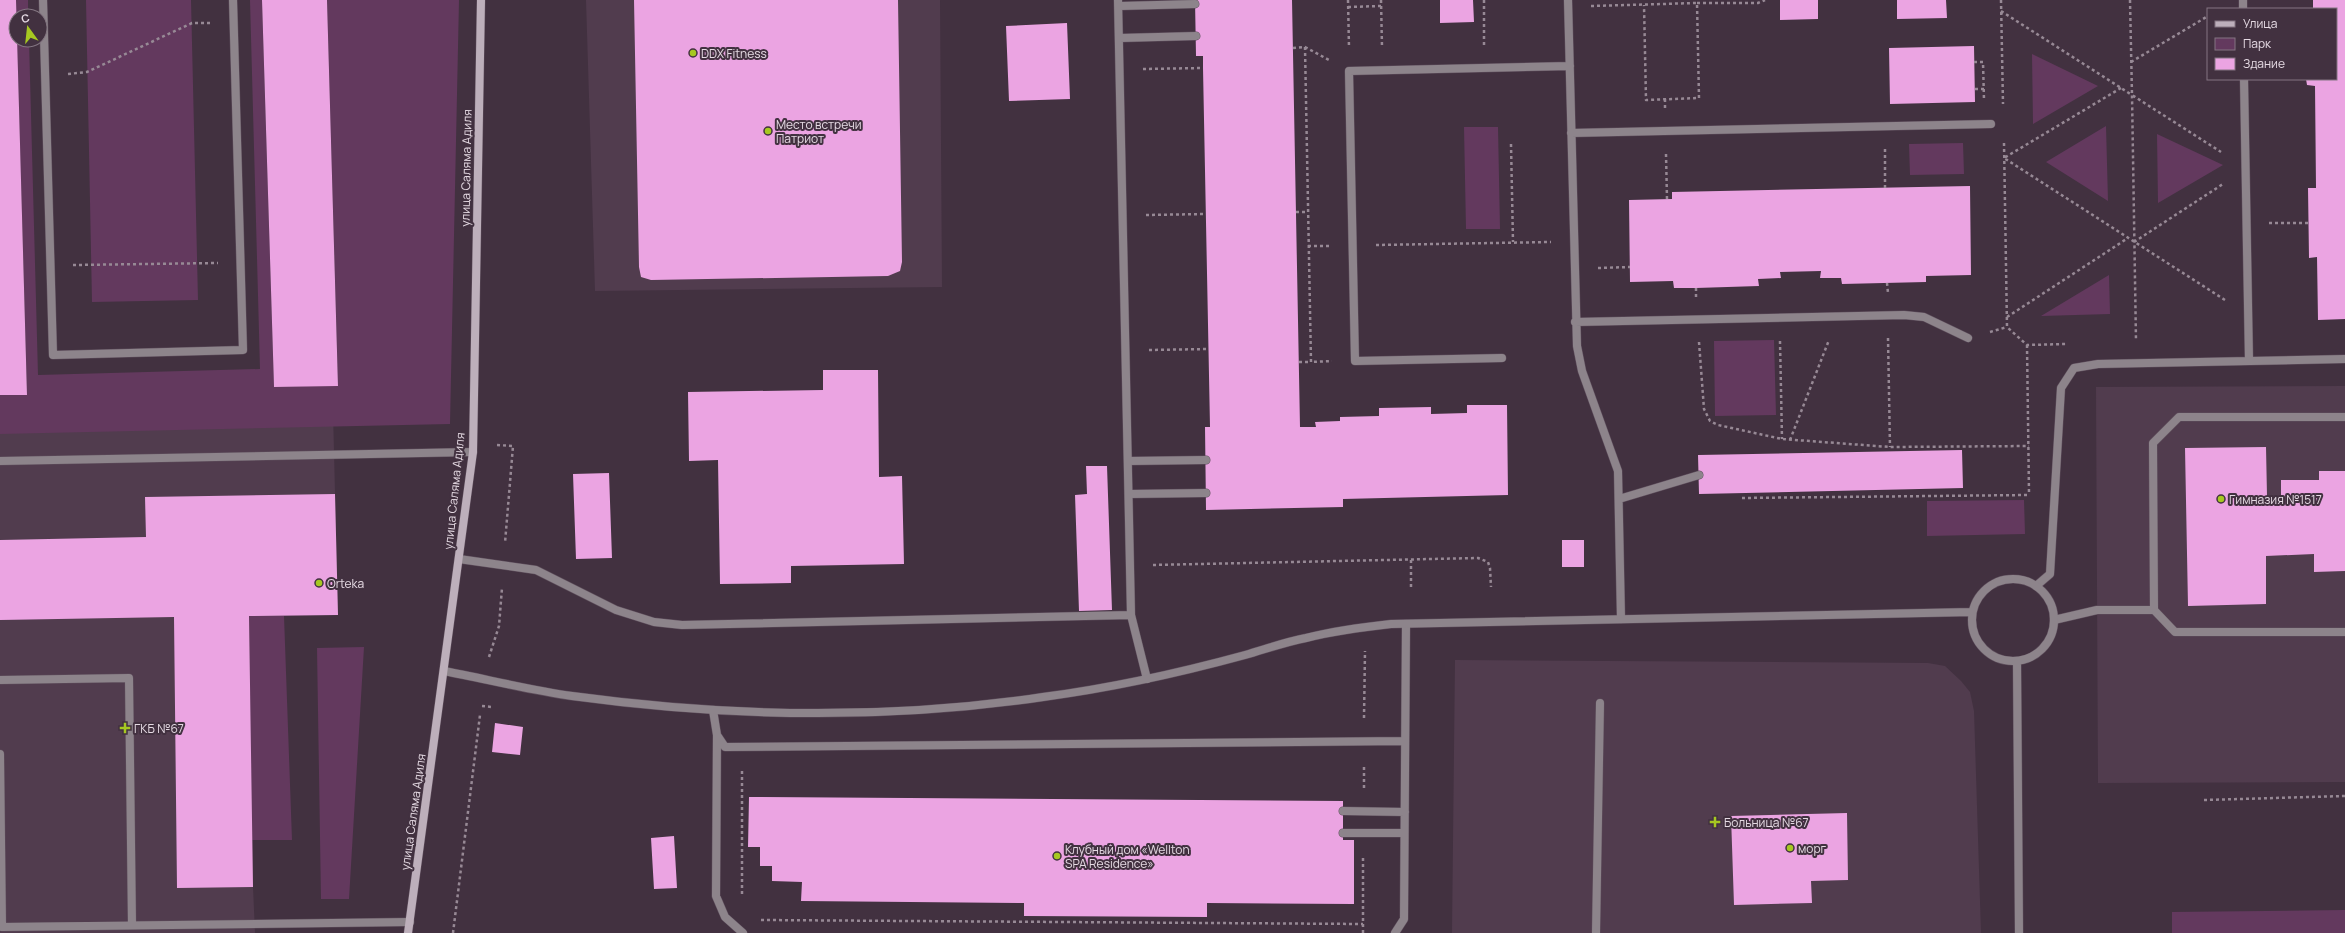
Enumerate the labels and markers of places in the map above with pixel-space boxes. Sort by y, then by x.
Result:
place label: DDX Fitness [701,45,767,62]
marker: DDX Fitness [688,48,698,58]
place label: Место встречи Патриот [776,116,862,147]
marker: Место встречи Патриот [763,126,773,136]
place label: Гимназия №1517 [2229,491,2322,508]
marker: Гимназия №1517 [2216,494,2226,504]
place label: Orteka [327,575,364,592]
marker: Orteka [314,578,324,588]
place label: ГКБ №67 [134,720,184,737]
marker: ГКБ №67 [119,722,131,734]
place label: Больница №67 [1724,814,1809,831]
marker: Больница №67 [1709,816,1721,828]
place label: морг [1798,840,1827,857]
place label: Клубный дом «Wellton SPA Residence» [1065,841,1190,872]
marker: морг [1785,843,1795,853]
marker: Клубный дом «Wellton SPA Residence» [1052,851,1062,861]

